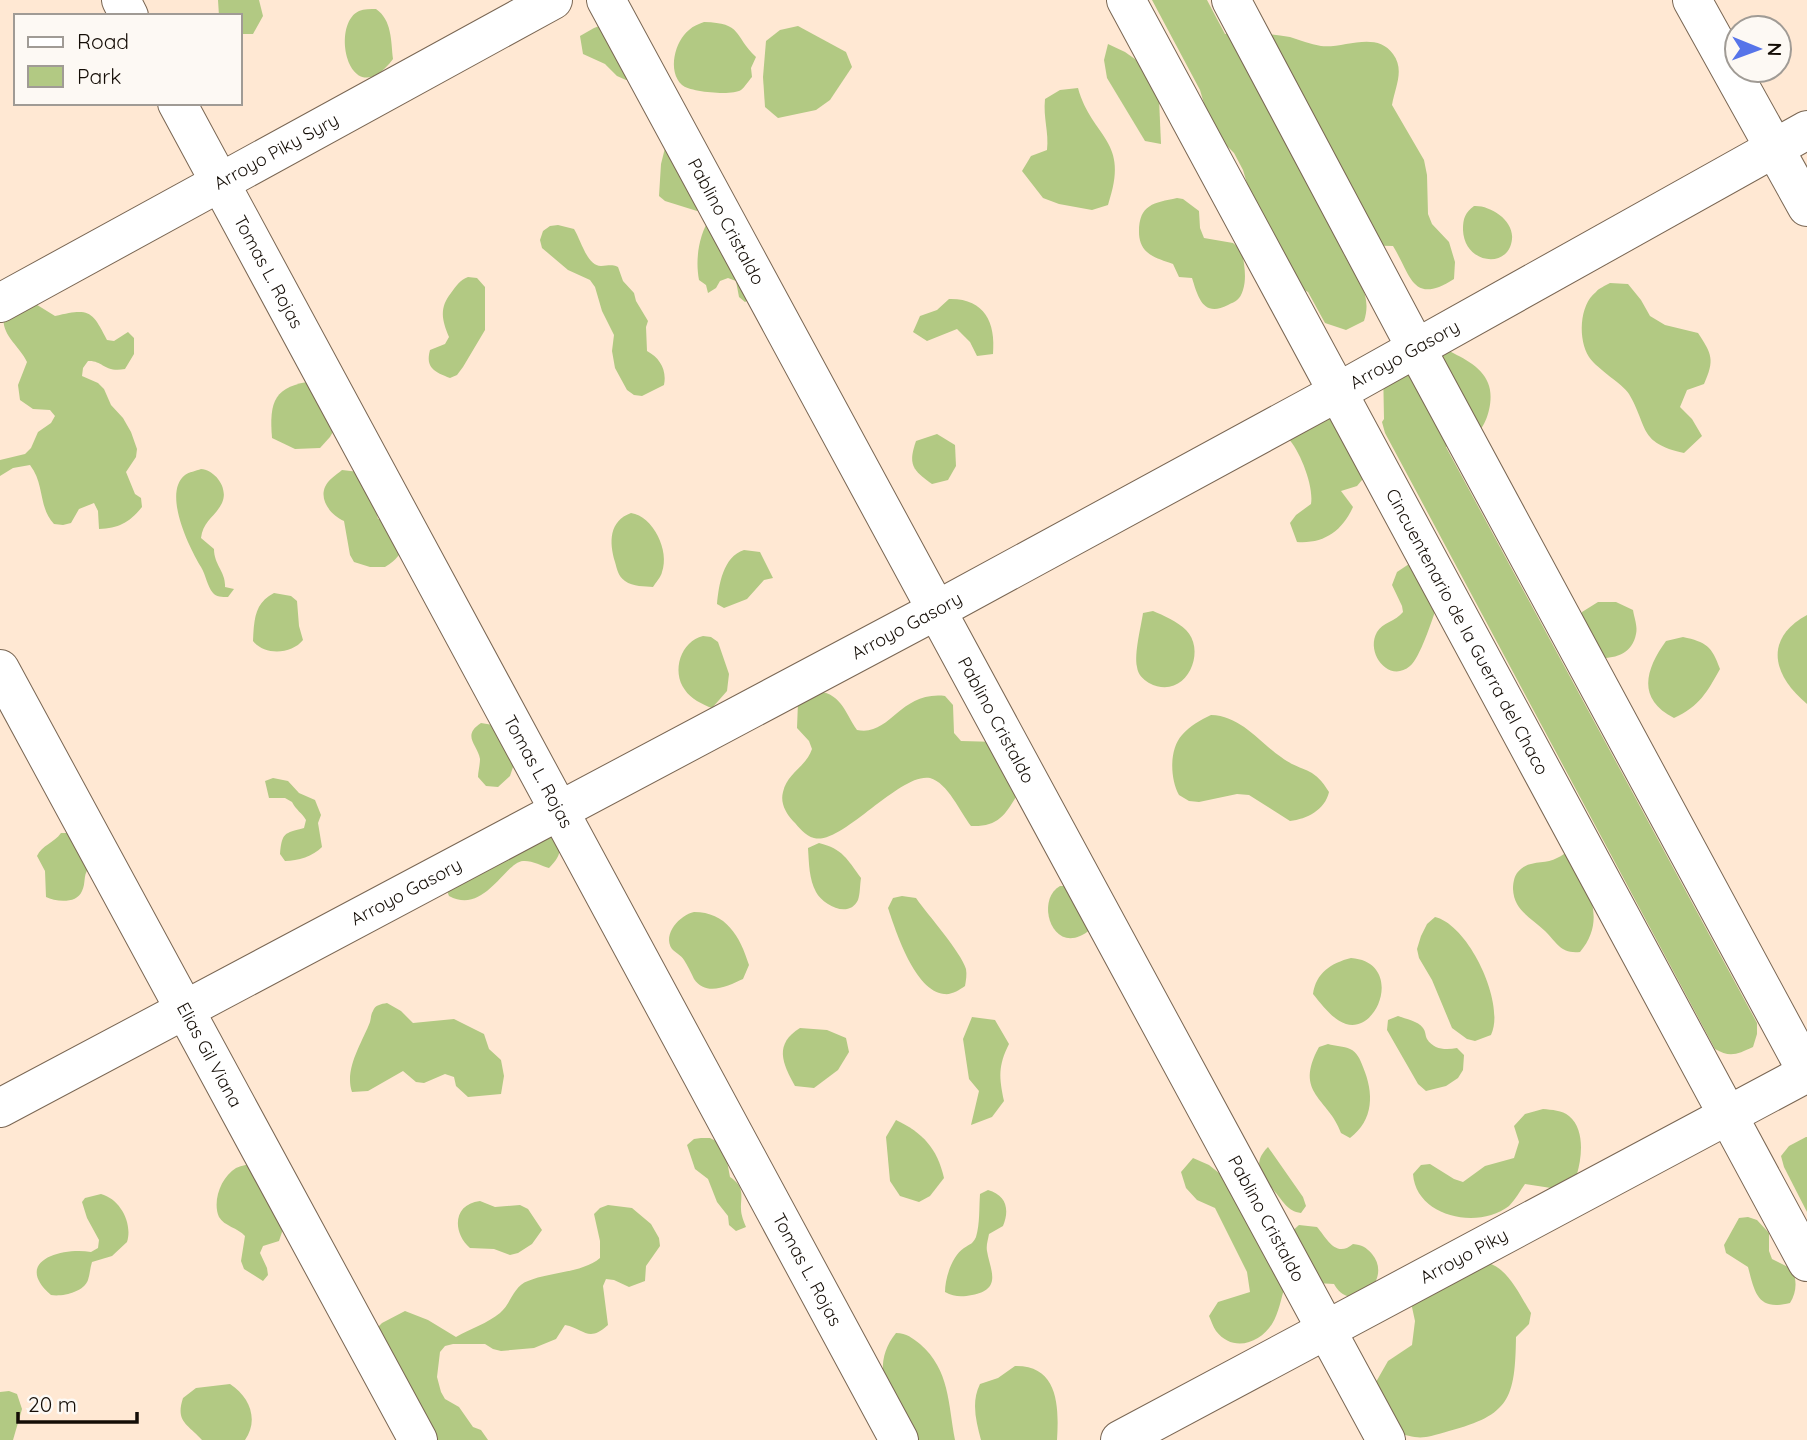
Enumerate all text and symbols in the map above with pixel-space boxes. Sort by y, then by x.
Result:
legend [14,14,242,105]
north arrow [1723,14,1793,84]
text: Road [77,28,129,54]
text: N [1763,42,1787,56]
text: Park [77,63,121,89]
street label: Arroyo Piky Syry [210,108,342,195]
street label: Pablino Cristaldo [683,154,770,289]
street label: Tomas L. Rojas [229,211,309,332]
street label: Arroyo Gasory [1346,314,1463,394]
street label: Cincuentenario de la Guerra del Chaco [1381,484,1554,779]
street label: Arroyo Gasory [847,587,966,664]
street label: Pablino Cristaldo [953,653,1040,787]
street label: Tomas L. Rojas [499,711,578,832]
street label: Arroyo Gasory [347,853,465,930]
street label: Elias Gil Viana [172,998,247,1111]
street label: Pablino Cristaldo [1223,1151,1310,1286]
street label: Tomas L. Rojas [768,1209,847,1330]
street label: Arroyo Piky [1416,1223,1512,1289]
scale bar [18,1380,136,1424]
text: 20 m [28,1391,77,1417]

